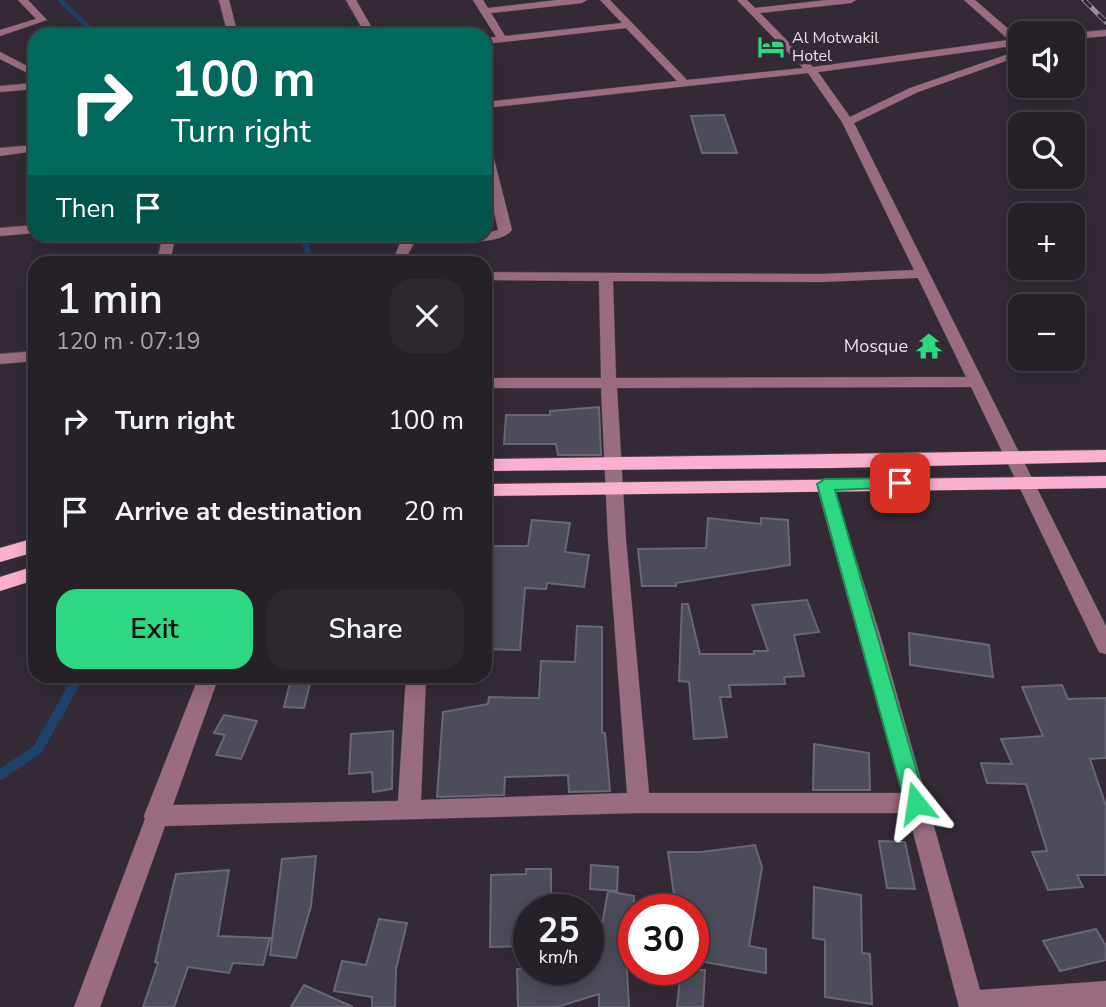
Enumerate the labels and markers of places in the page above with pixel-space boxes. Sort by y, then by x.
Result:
place label: Al Motwakil Hotel [792,27,879,67]
hotel icon: Al Motwakil Hotel [756,32,786,62]
temple icon: Mosque [914,331,944,361]
place label: Mosque [844,334,908,358]
pin [870,453,930,513]

